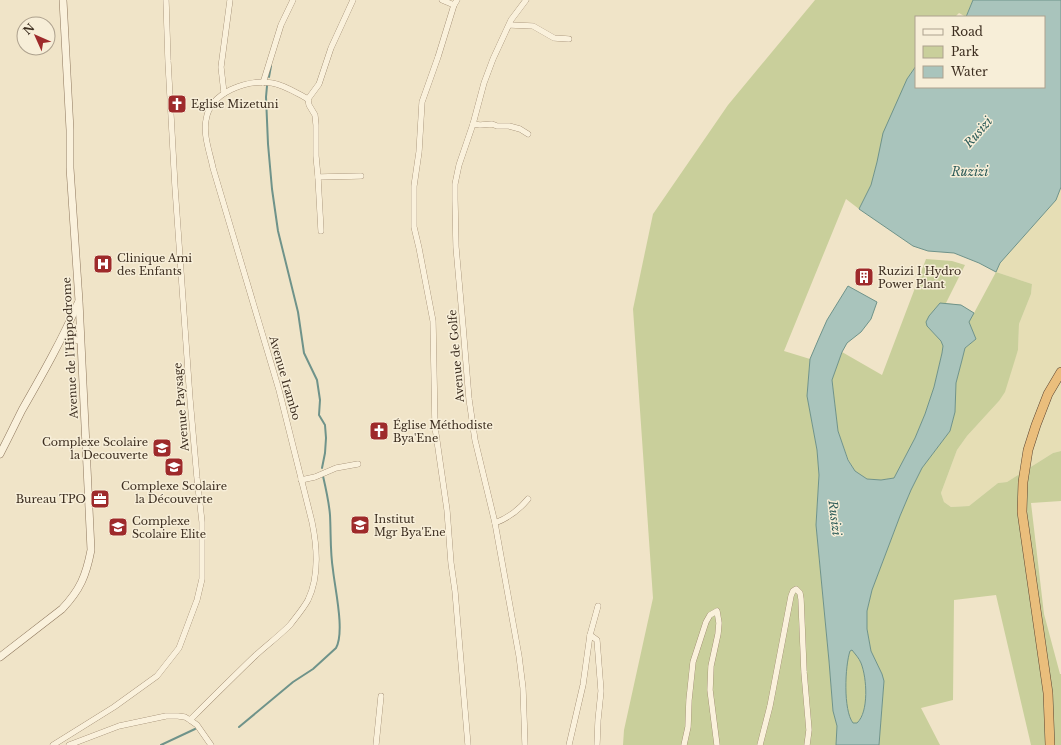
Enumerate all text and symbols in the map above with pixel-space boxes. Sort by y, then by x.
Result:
north arrow [16,16,56,56]
legend [915,16,1045,88]
text: N [20,20,38,38]
text: Road [951,24,983,39]
text: Park [951,44,979,59]
text: Water [950,64,988,79]
church icon: Eglise Mizetuni [166,93,188,115]
place label: Eglise Mizetuni [191,97,279,111]
water label: Rusizi [960,113,996,151]
water label: Ruzizi [951,164,989,179]
place label: Clinique Ami des Enfants [117,251,192,278]
hospital icon: Clinique Ami des Enfants [92,253,114,275]
place label: Ruzizi I Hydro Power Plant [878,264,961,291]
building icon: Ruzizi I Hydro Power Plant [853,266,875,288]
street label: Avenue de l'Hippodrome [59,277,81,420]
street label: Avenue de Golfe [445,309,467,404]
street label: Avenue Irambo [266,333,304,422]
street label: Avenue Paysage [170,362,192,453]
place label: Église Méthodiste Bya'Ene [393,418,493,445]
church icon: Église Méthodiste Bya'Ene [368,420,390,442]
place label: Complexe Scolaire la Decouverte [42,435,148,462]
school or university icon: Complexe Scolaire la Decouverte [151,437,173,459]
school or university icon: Complexe Scolaire la Découverte [163,456,185,478]
place label: Complexe Scolaire la Découverte [121,479,227,506]
office icon: Bureau TPO [89,488,111,510]
place label: Bureau TPO [16,492,86,506]
water label: Rusizi [825,499,845,537]
place label: Institut Mgr Bya'Ene [374,512,446,539]
place label: Complexe Scolaire Elite [132,514,206,541]
school or university icon: Institut Mgr Bya'Ene [349,514,371,536]
school or university icon: Complexe Scolaire Elite [107,516,129,538]

